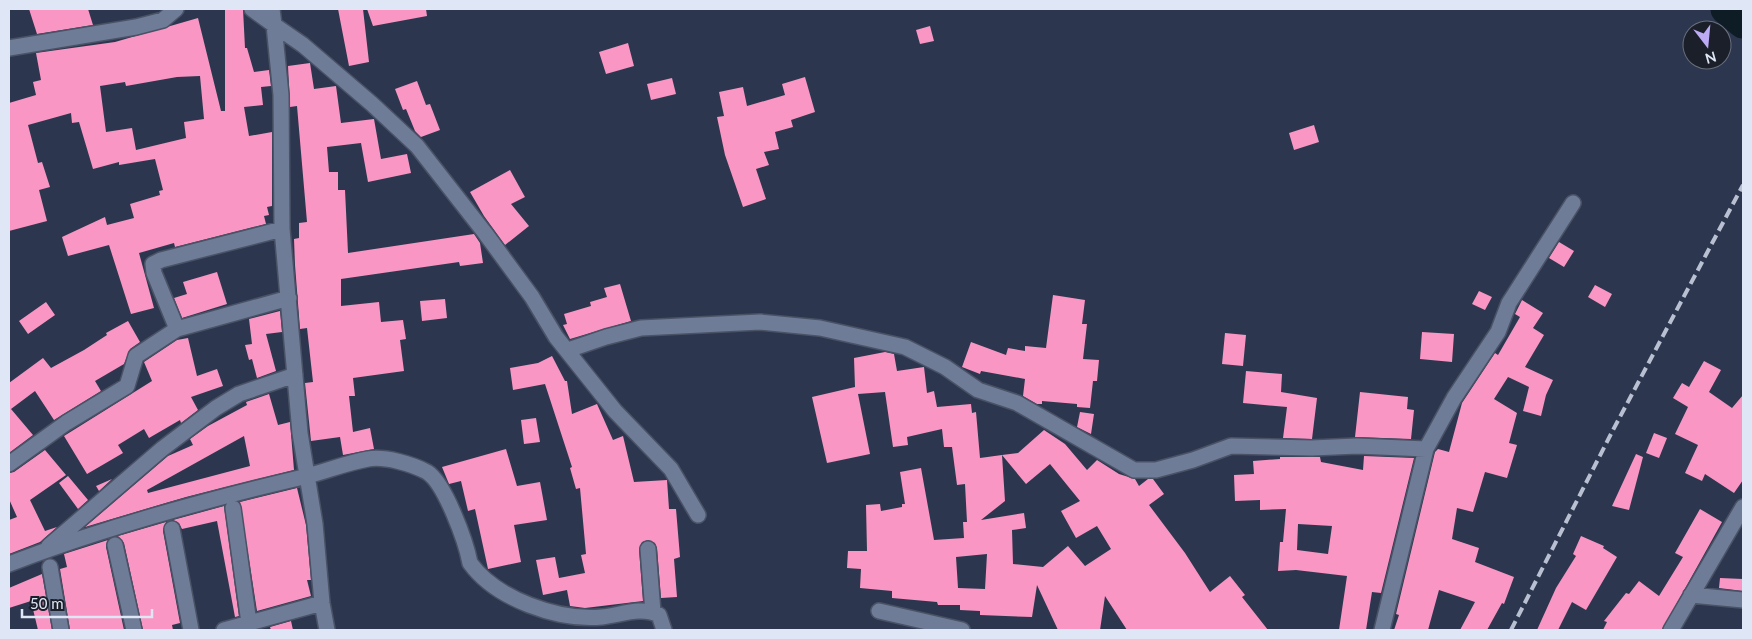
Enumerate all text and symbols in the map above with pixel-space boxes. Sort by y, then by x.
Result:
north arrow [1682,20,1732,70]
text: N [1703,48,1718,68]
scale bar [22,586,152,618]
text: 50 m [30,594,64,612]

